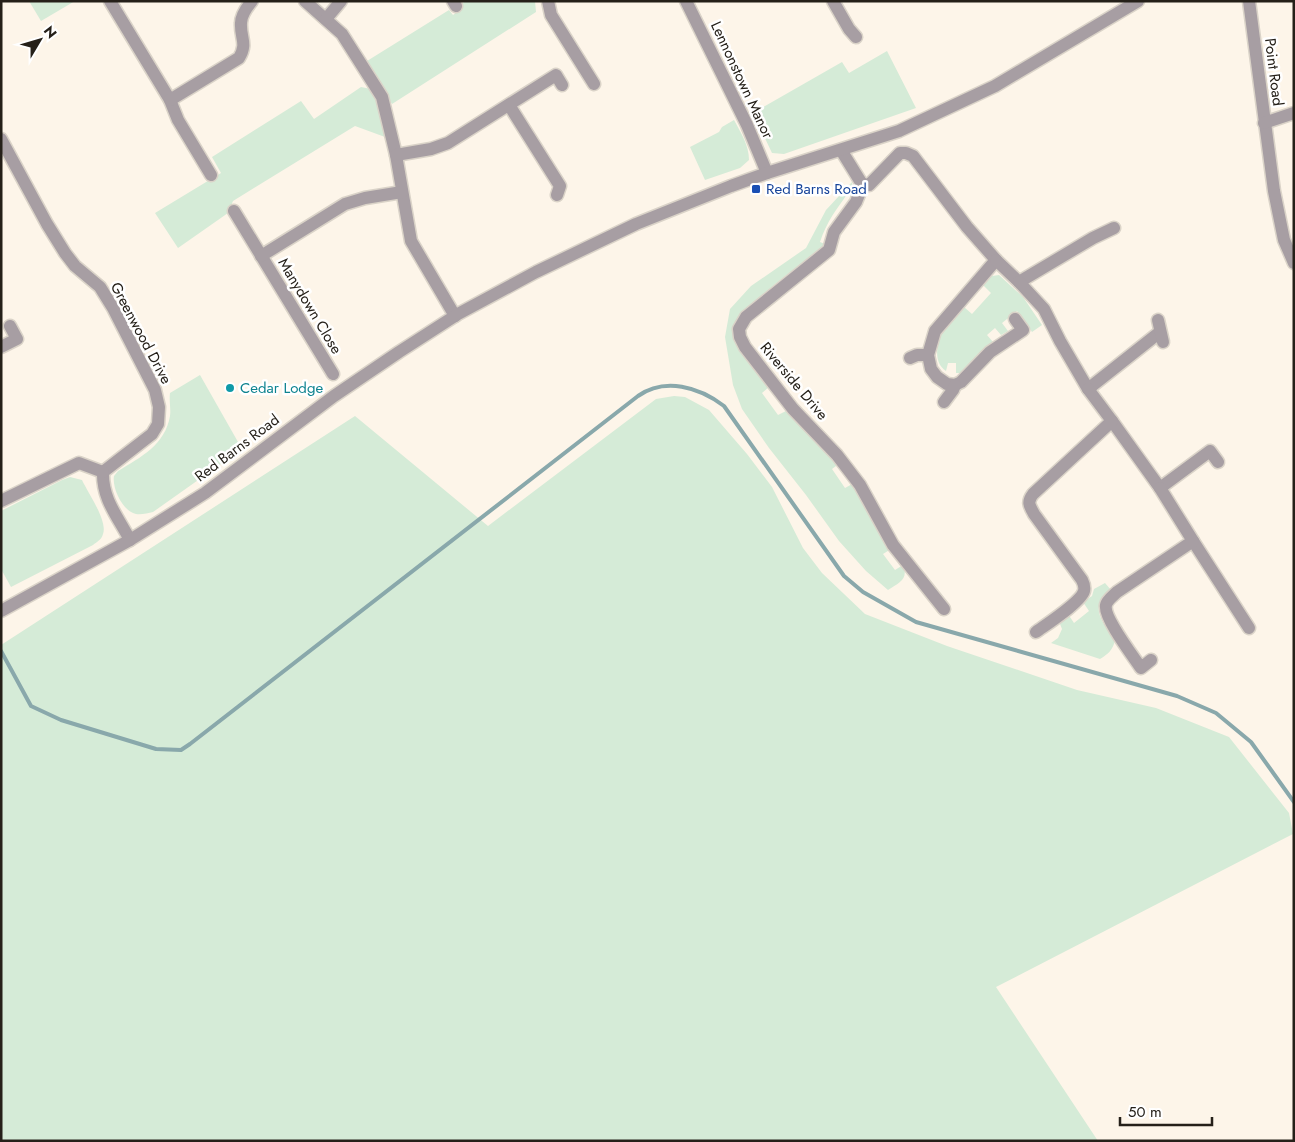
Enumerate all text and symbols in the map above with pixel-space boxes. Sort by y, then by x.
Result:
north arrow [15,15,65,65]
street label: Lennonstown Manor [705,18,779,143]
text: N [39,21,62,43]
street label: Point Road [1259,37,1289,107]
place label: Red Barns Road [766,178,867,200]
marker: Red Barns Road [750,183,762,195]
street label: Manydown Close [273,254,348,358]
street label: Greenwood Drive [105,278,177,388]
street label: Riverside Drive [755,337,833,425]
place label: Cedar Lodge [240,377,323,399]
marker: Cedar Lodge [224,382,236,394]
street label: Red Barns Road [190,409,284,487]
scale bar [1120,1094,1212,1126]
text: 50 m [1128,1101,1162,1123]

